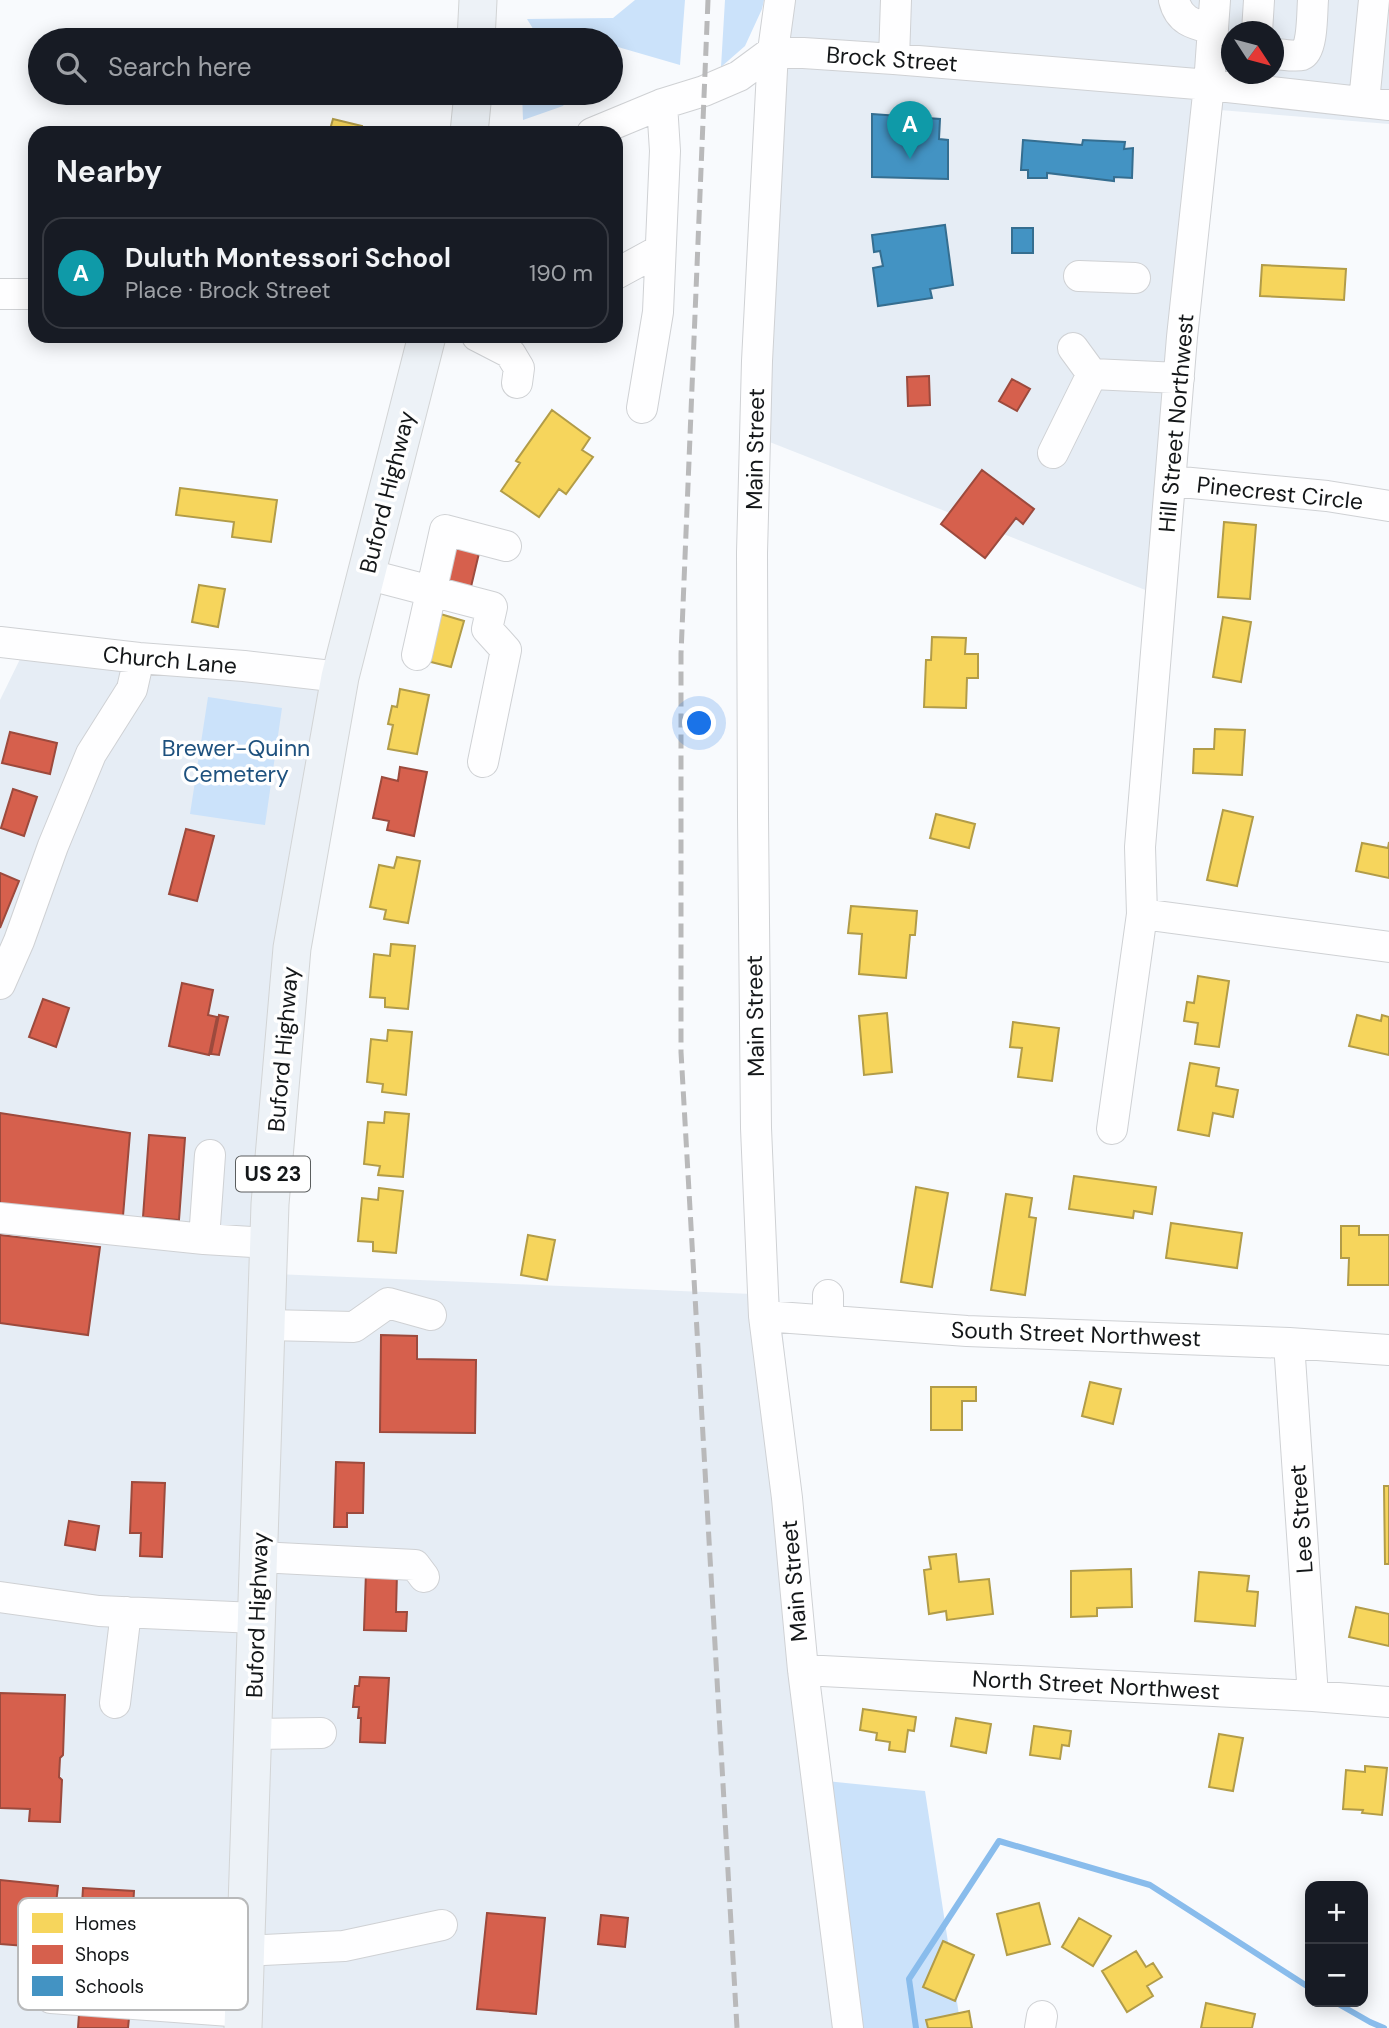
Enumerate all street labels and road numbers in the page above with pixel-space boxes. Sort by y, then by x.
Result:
street label: Brock Street [825,39,959,79]
street label: Hill Street Northwest [1151,312,1201,534]
street label: Main Street [739,388,771,510]
street label: Buford Highway [352,408,422,576]
street label: Pinecrest Circle [1195,469,1365,517]
street label: Church Lane [102,639,238,681]
street label: Main Street [739,955,771,1077]
street label: Buford Highway [261,965,305,1133]
road number: US 23 [236,1156,310,1192]
street label: South Street Northwest [950,1315,1202,1353]
street label: Lee Street [1282,1464,1320,1574]
street label: Main Street [774,1519,814,1643]
street label: Buford Highway [239,1531,275,1698]
street label: North Street Northwest [971,1664,1221,1706]

